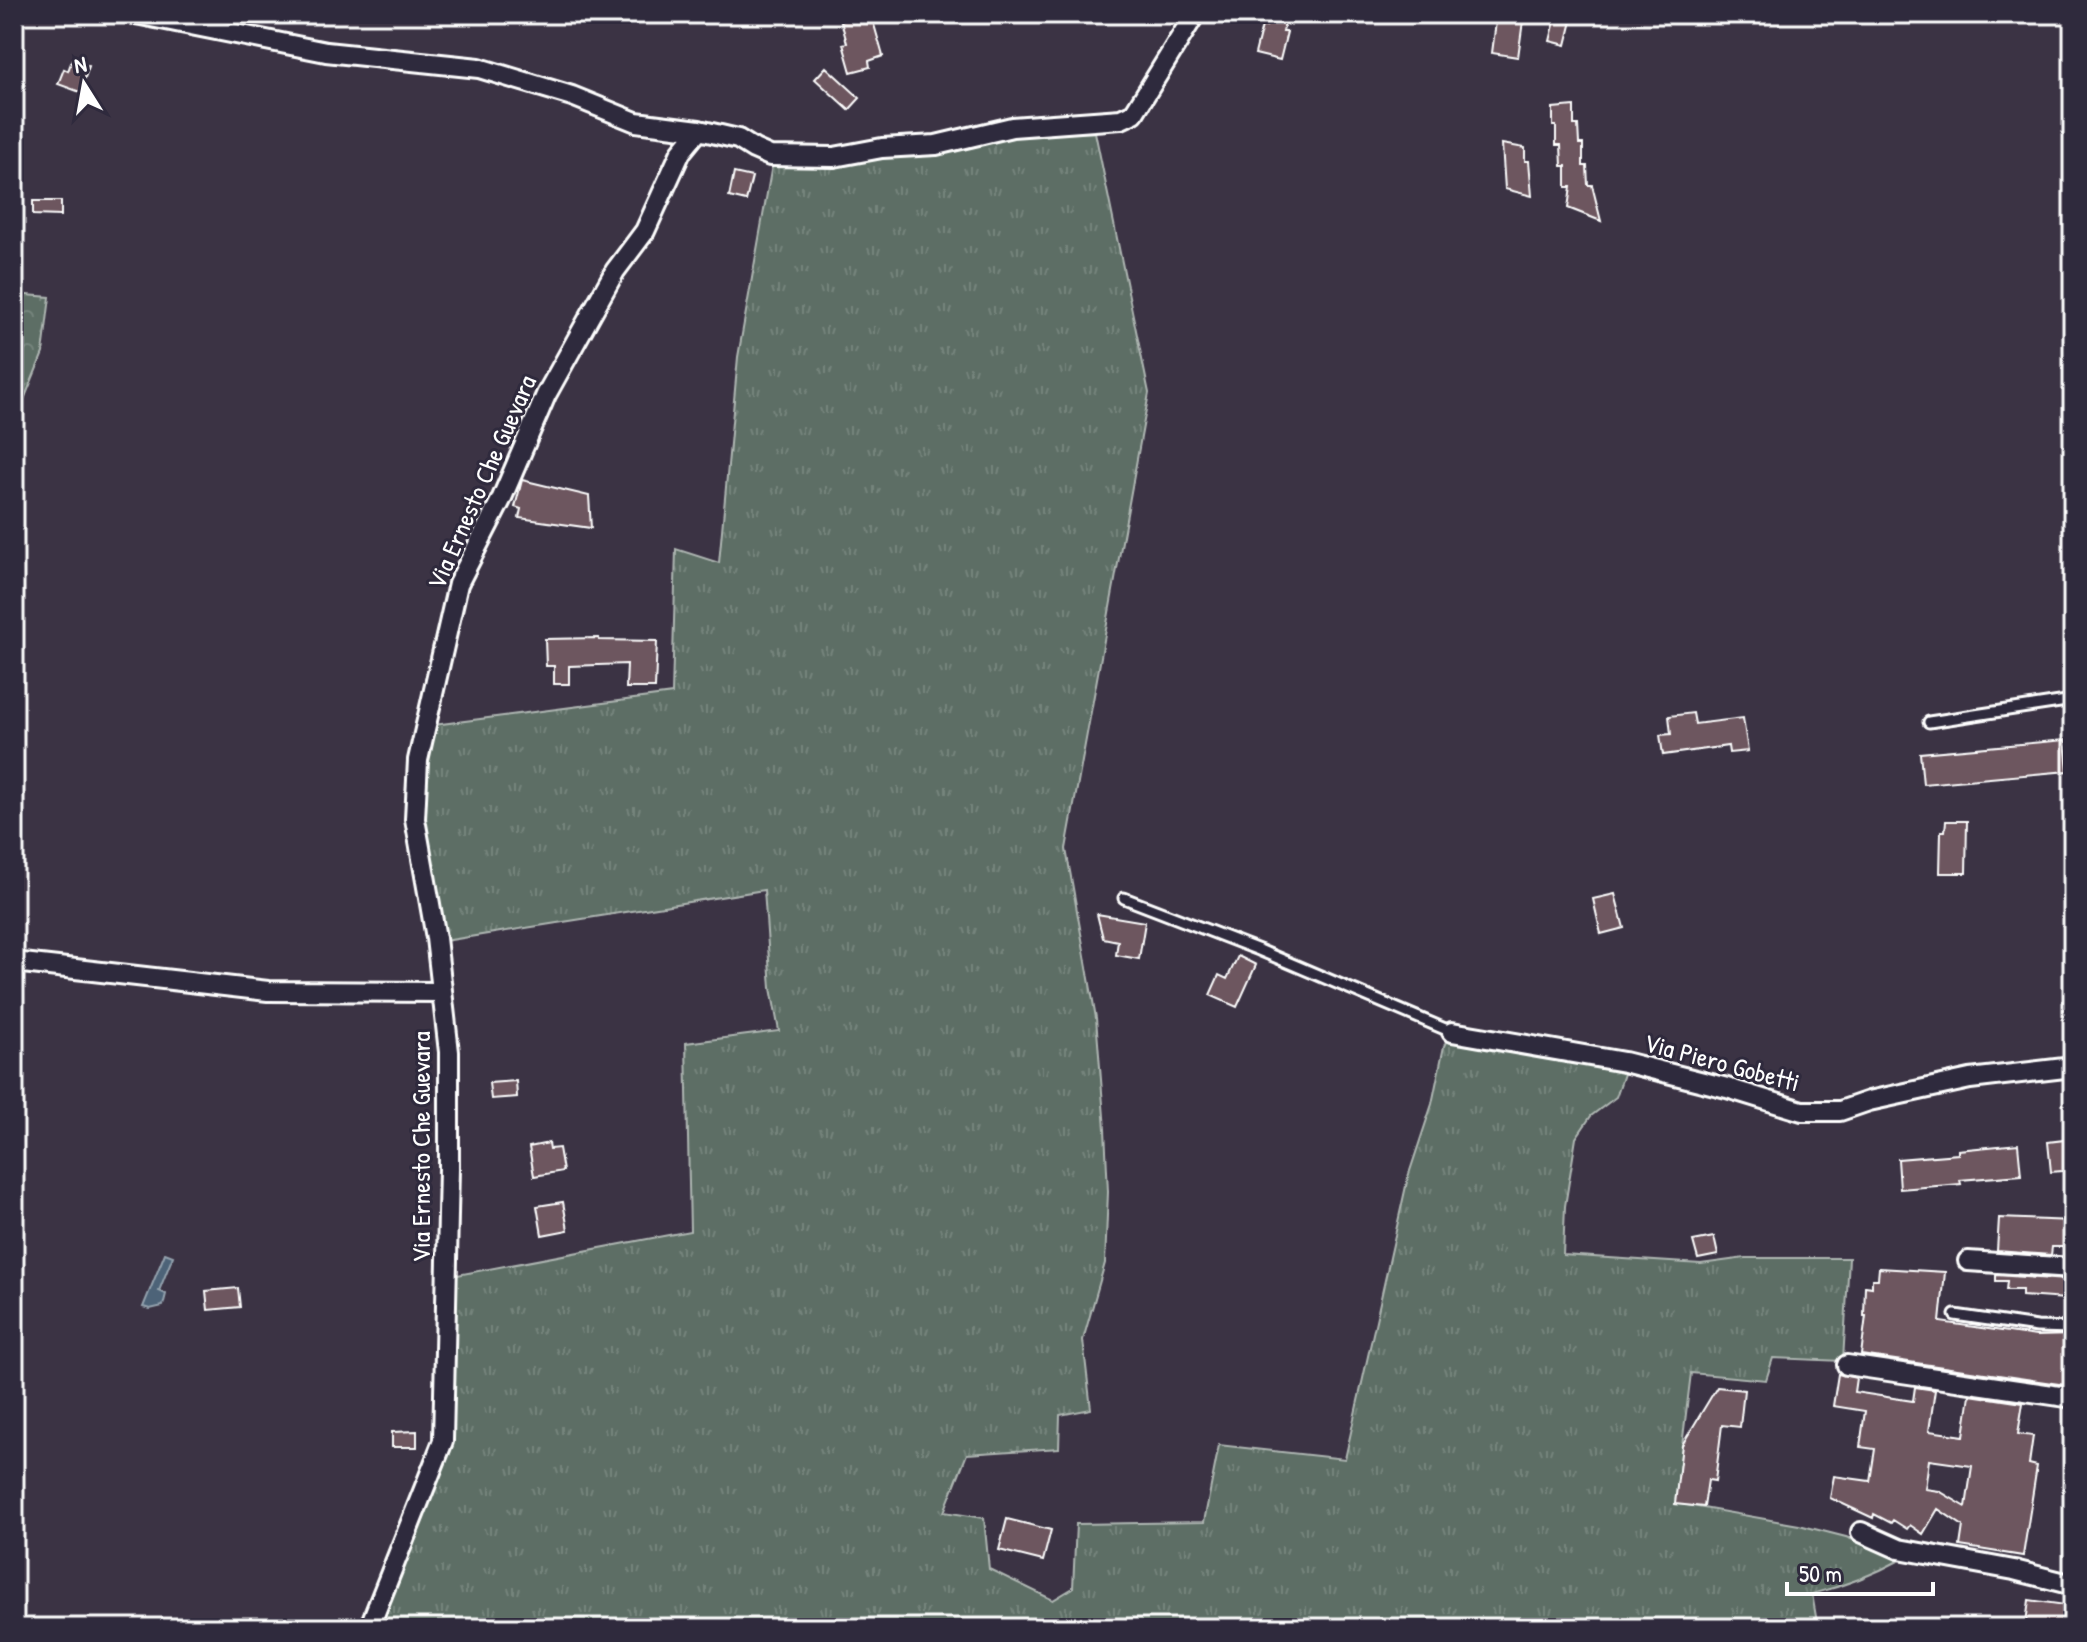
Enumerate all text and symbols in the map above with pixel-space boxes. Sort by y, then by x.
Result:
north arrow [44,44,124,124]
text: N [72,48,89,80]
street label: Via Ernesto Che Guevara [418,369,544,595]
street label: Via Piero Gobetti [1640,1024,1804,1100]
street label: Via Ernesto Che Guevara [403,1031,438,1263]
scale bar [1787,1546,1933,1596]
text: 50 m [1799,1557,1842,1589]

